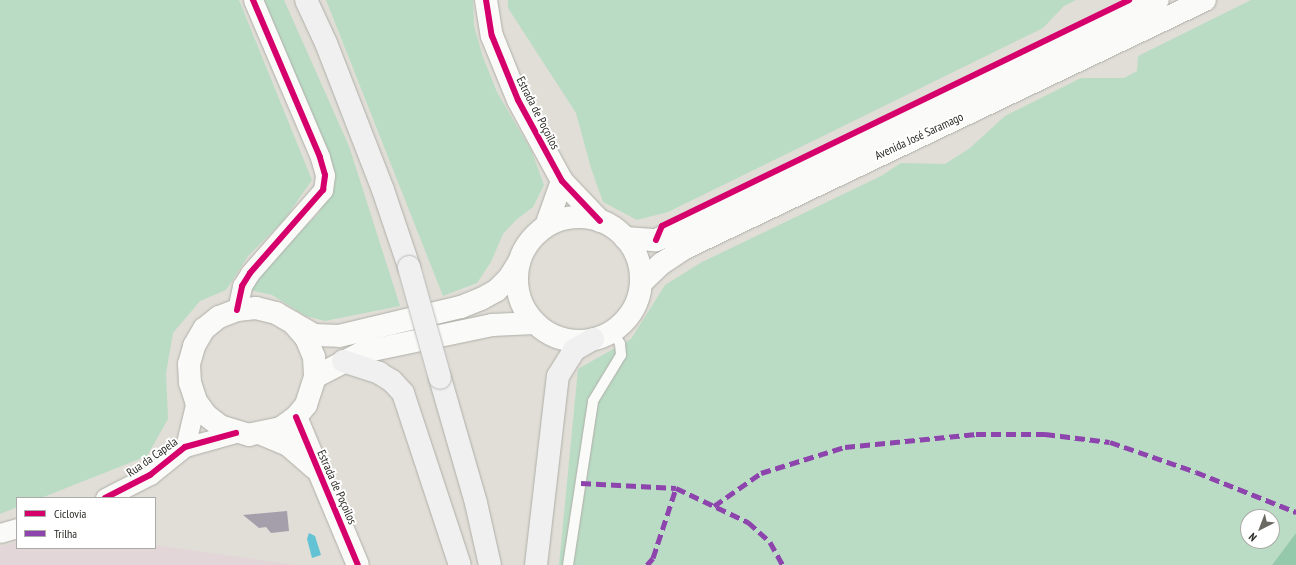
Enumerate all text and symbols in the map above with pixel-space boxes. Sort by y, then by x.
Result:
street label: Estrada de Poçoilos [513,74,563,152]
street label: Avenida José Saramago [872,109,966,163]
street label: Rua da Capela [124,434,180,480]
street label: Estrada de Poçoilos [314,448,360,526]
legend [16,497,156,549]
text: Ciclovia [54,506,86,521]
north arrow [1240,509,1280,549]
text: Trilha [54,526,77,541]
text: N [1246,530,1260,544]

